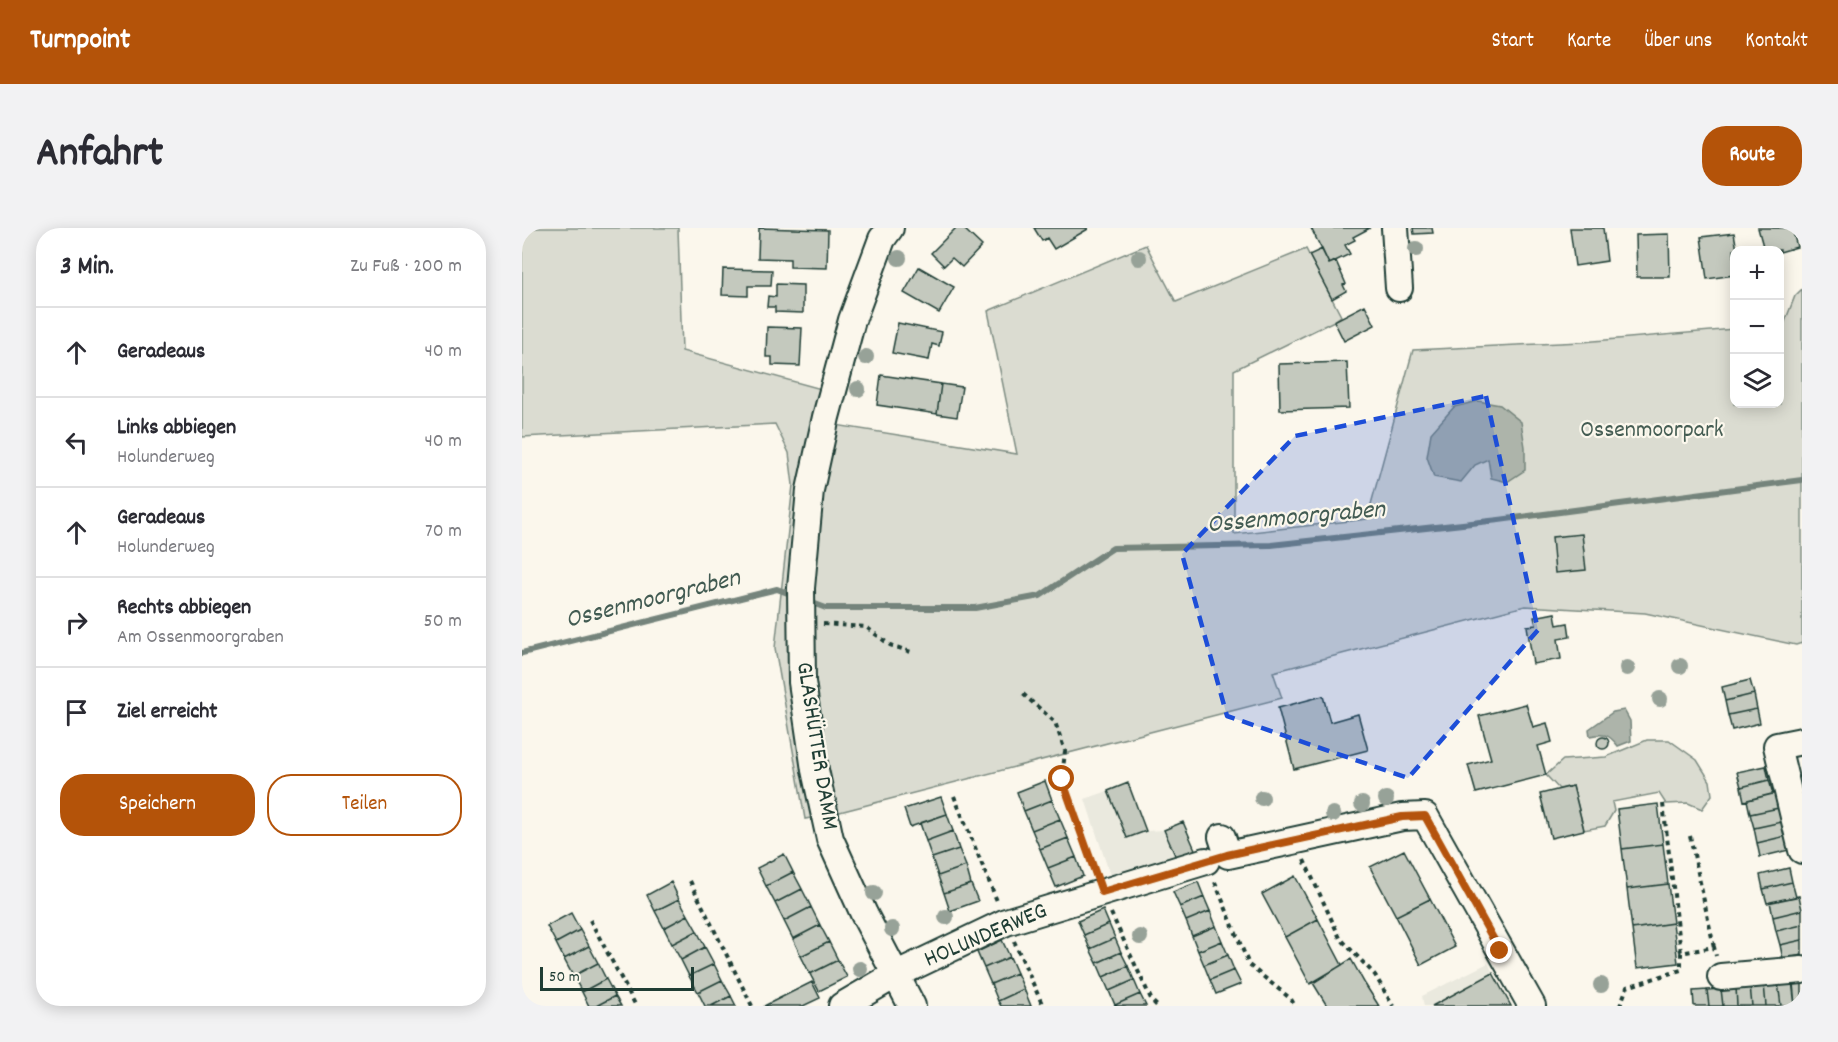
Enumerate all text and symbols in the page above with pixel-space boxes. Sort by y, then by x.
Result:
text: Turnpoint [30,22,130,62]
text: Start [1492,27,1534,57]
text: Karte [1567,27,1611,57]
text: Über uns [1644,27,1712,57]
text: Kontakt [1745,27,1808,57]
text: Anfahrt [36,126,163,186]
button: Route [1702,126,1802,186]
map controls [1730,246,1784,408]
button: + [1730,246,1784,300]
text: 3 Min. [60,249,114,286]
text: Zu Fuß · 200 m [350,253,462,281]
button: − [1730,300,1784,354]
icon: ahead [60,336,93,369]
text: Geradeaus [117,337,205,368]
text: 40 m [424,338,462,366]
button: layers [1730,354,1784,408]
text: Links abbiegen [117,413,236,444]
park label: Ossenmoorpark [1580,414,1724,448]
icon: left [60,426,93,459]
text: 40 m [424,428,462,456]
text: Holunderweg [117,444,215,472]
water label: Ossenmoorgraben [1205,492,1388,544]
text: Geradeaus [117,503,205,534]
icon: ahead [60,516,93,549]
text: 70 m [425,518,462,546]
text: Holunderweg [117,534,215,562]
water label: Ossenmoorgraben [562,560,745,640]
text: Rechts abbiegen [117,593,251,624]
icon: right [60,606,93,639]
text: 50 m [424,608,462,636]
text: Am Ossenmoorgraben [117,624,284,652]
street label: GLASHÜTTER DAMM [786,660,846,832]
icon: arrive [60,696,93,729]
text: Ziel erreicht [117,697,217,728]
route start [1048,765,1074,791]
button: Speichern [60,774,255,836]
button: Teilen [267,774,462,836]
street label: HOLUNDERWEG [919,895,1053,977]
route end [1486,937,1512,963]
scale bar [540,964,694,992]
text: 50 m [549,966,580,989]

